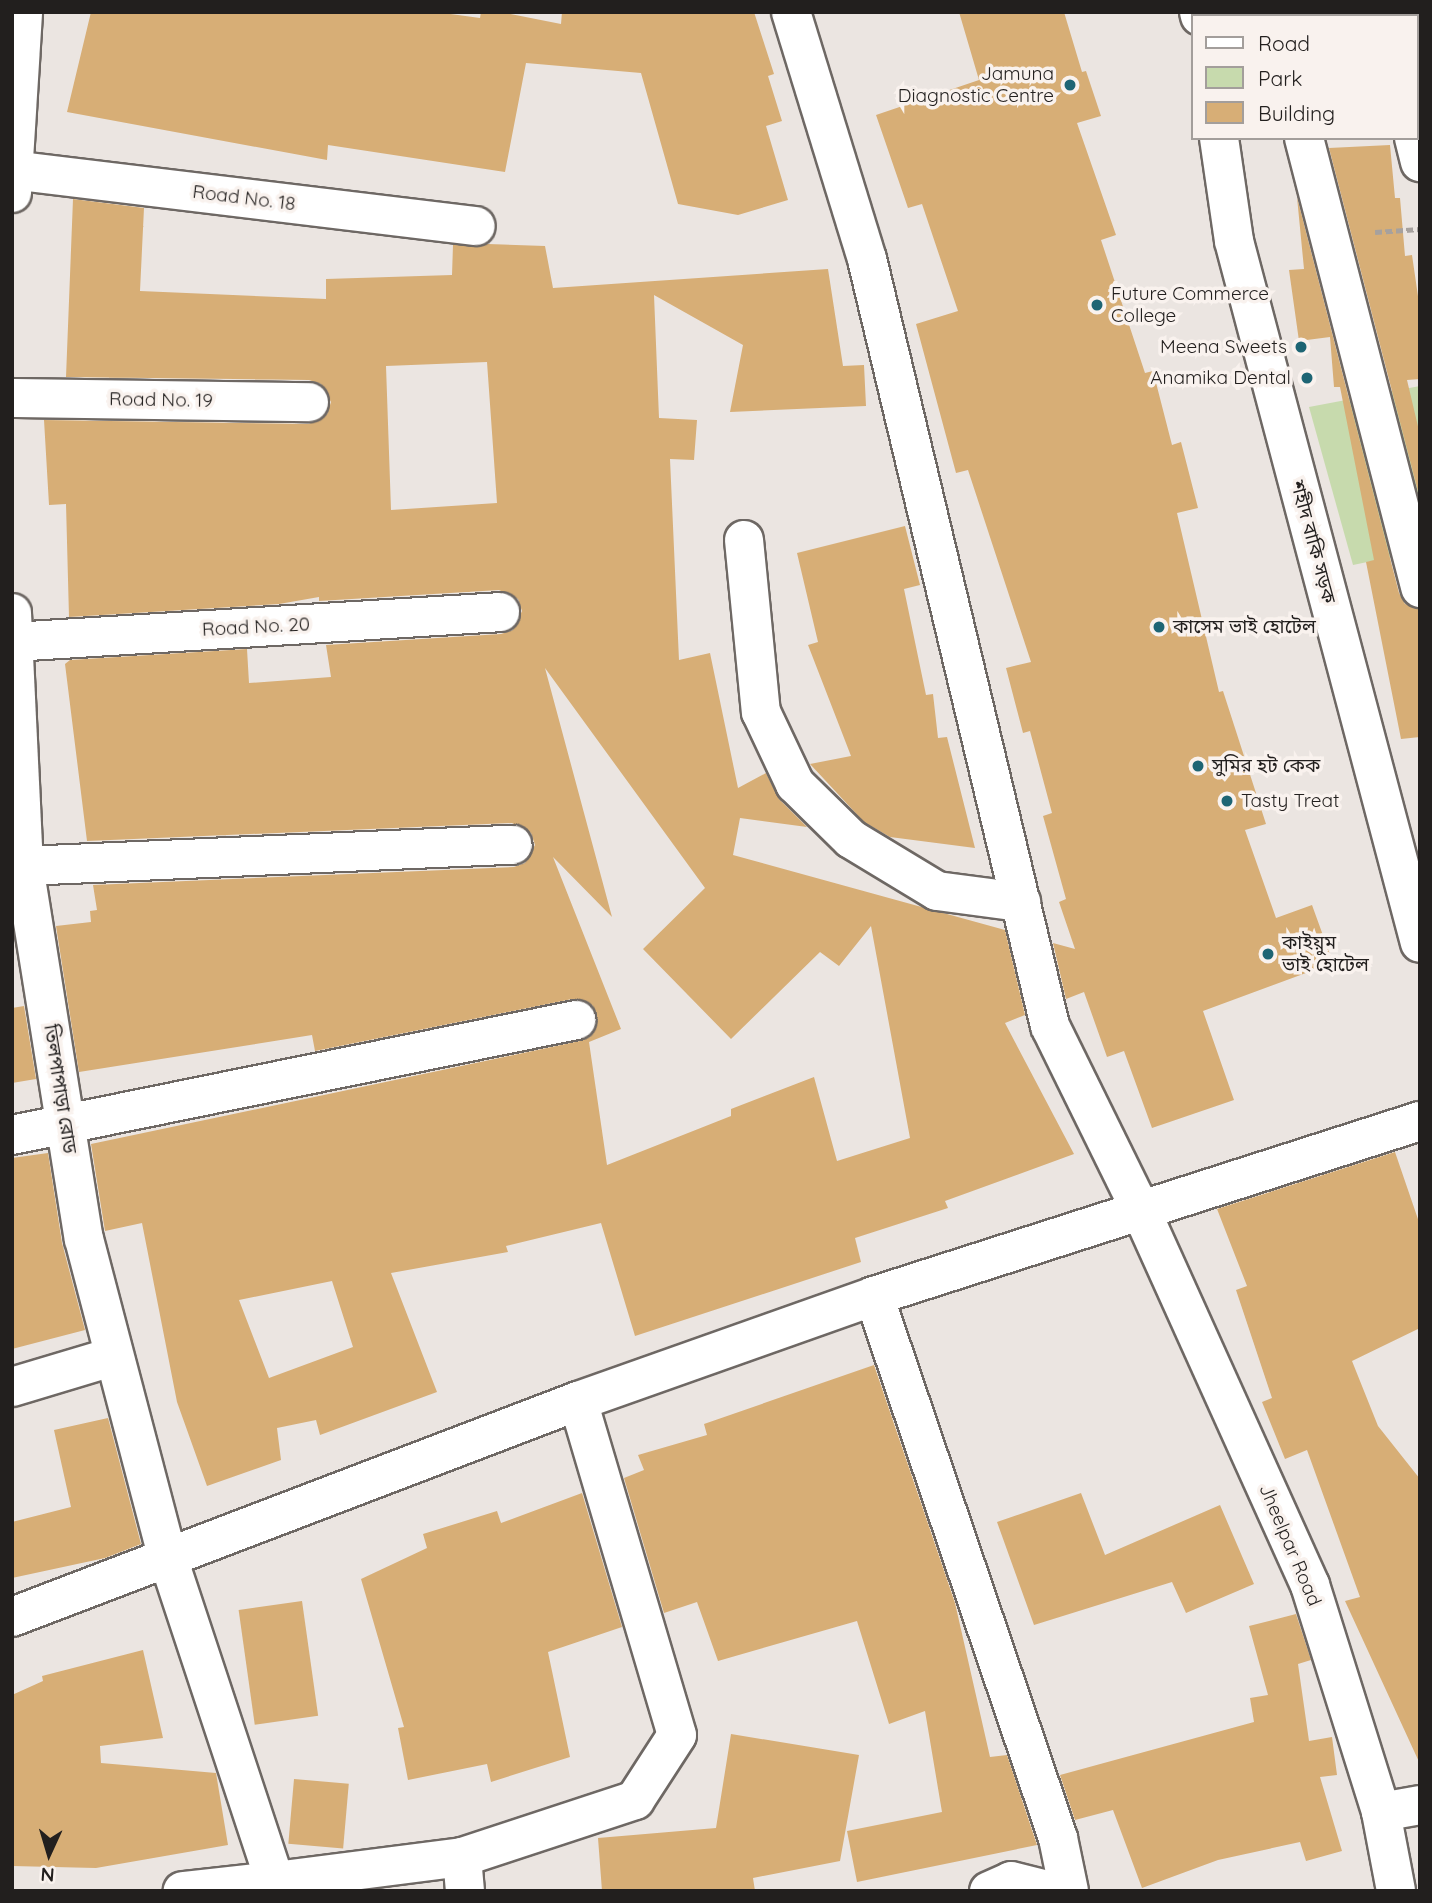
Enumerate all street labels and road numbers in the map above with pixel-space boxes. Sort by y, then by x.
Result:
street label: Road No. 18 [191,180,297,216]
street label: Road No. 19 [109,388,213,412]
street label: শহীদ বাকি সড়ক [1286,478,1340,606]
street label: Road No. 20 [201,613,311,641]
street label: তিলপাপাড়া রোড [39,1023,81,1155]
street label: Jheelpar Road [1254,1481,1326,1609]

